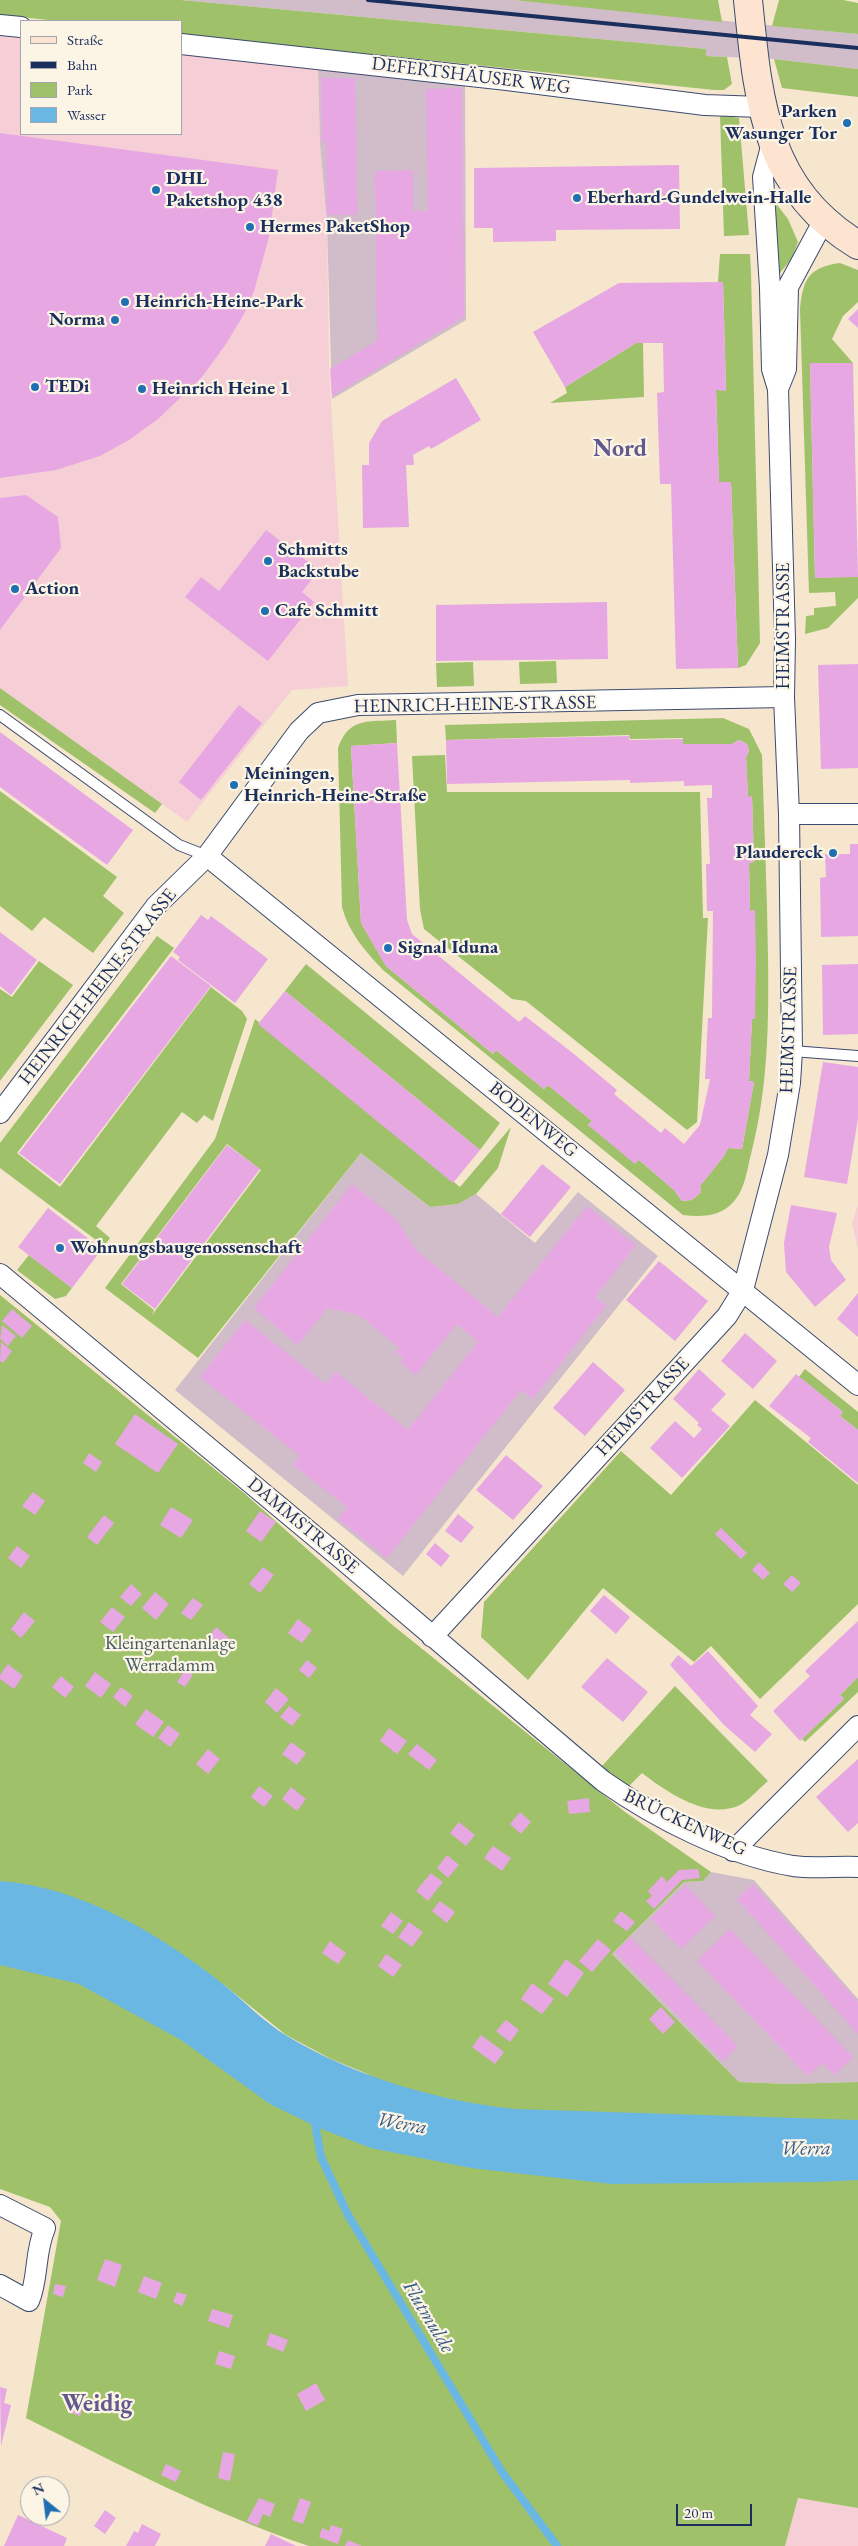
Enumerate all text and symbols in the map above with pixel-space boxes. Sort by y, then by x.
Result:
legend [20,20,182,135]
text: Straße [67,30,103,49]
street label: DEFERTSHÄUSER WEG [370,52,572,100]
text: Bahn [67,55,97,74]
text: Park [67,80,93,99]
place label: Parken Wasunger Tor [725,101,837,145]
text: Wasser [67,105,106,124]
marker: Parken Wasunger Tor [841,117,853,129]
place label: DHL Paketshop 438 [166,168,283,212]
marker: DHL Paketshop 438 [150,184,162,196]
place label: Eberhard-Gundelwein-Halle [587,187,811,209]
marker: Eberhard-Gundelwein-Halle [571,192,583,204]
place label: Hermes PaketShop [260,216,410,238]
marker: Hermes PaketShop [244,221,256,233]
place label: Heinrich-Heine-Park [135,291,303,313]
marker: Heinrich-Heine-Park [119,296,131,308]
place label: Norma [49,309,105,331]
marker: Norma [109,314,121,326]
place label: TEDi [45,376,89,398]
place label: Heinrich Heine 1 [152,378,290,400]
marker: TEDi [29,381,41,393]
marker: Heinrich Heine 1 [136,383,148,395]
district label: Nord [593,435,647,463]
place label: Schmitts Backstube [278,539,359,583]
marker: Schmitts Backstube [262,555,274,567]
street label: HEIMSTRASSE [773,562,795,690]
place label: Action [25,578,79,600]
marker: Action [9,583,21,595]
place label: Cafe Schmitt [275,600,378,622]
marker: Cafe Schmitt [259,605,271,617]
street label: HEINRICH-HEINE-STRASSE [353,691,597,719]
place label: Meiningen, Heinrich-Heine-Straße [244,763,426,807]
marker: Meiningen, Heinrich-Heine-Straße [228,779,240,791]
place label: Plaudereck [736,842,823,864]
marker: Plaudereck [827,847,839,859]
street label: HEINRICH-HEINE-STRASSE [14,884,182,1090]
place label: Signal Iduna [398,937,498,959]
marker: Signal Iduna [382,942,394,954]
street label: HEIMSTRASSE [775,966,803,1094]
street label: BODENWEG [484,1077,582,1163]
place label: Wohnungsbaugenossenschaft [70,1237,302,1259]
marker: Wohnungsbaugenossenschaft [54,1242,66,1254]
street label: HEIMSTRASSE [591,1353,695,1461]
street label: DAMMSTRASSE [243,1473,363,1579]
park label: Kleingartenanlage Werradamm [105,1633,235,1677]
street label: BRÜCKENWEG [620,1785,750,1861]
water label: Werra [375,2108,429,2140]
water label: Werra [781,2137,831,2161]
water label: Flutmulde [397,2276,459,2358]
district label: Weidig [61,2390,133,2418]
north arrow [20,2476,70,2526]
text: N [29,2478,48,2499]
scale bar [678,2494,754,2526]
text: 20 m [684,2503,713,2522]

